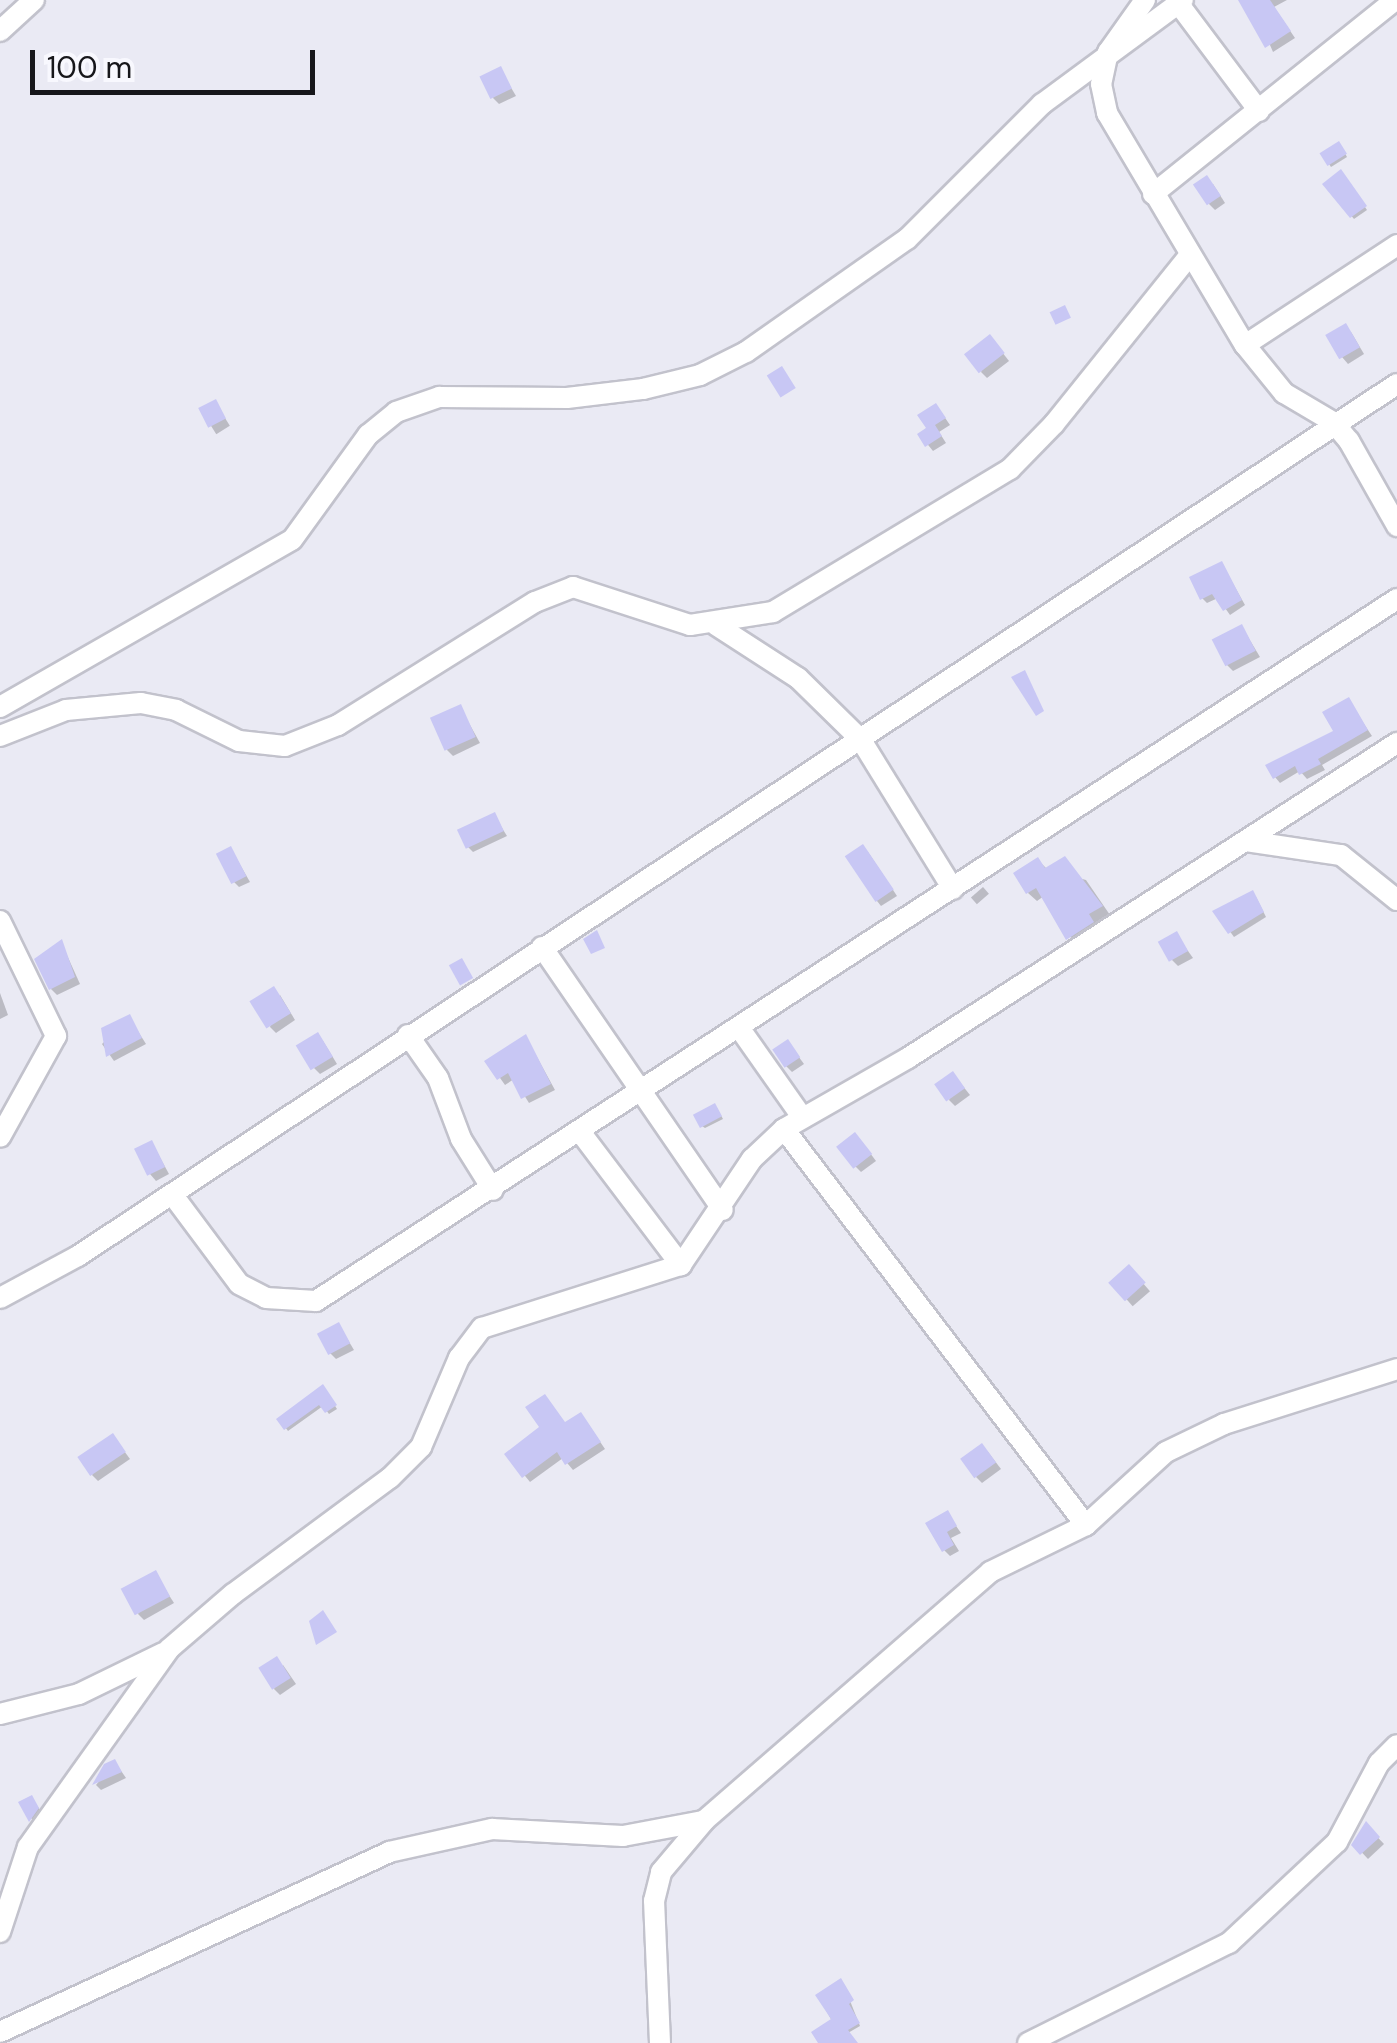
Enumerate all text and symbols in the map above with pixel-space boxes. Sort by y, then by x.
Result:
scale bar [35,30,320,92]
text: 100 m [47,48,132,87]

